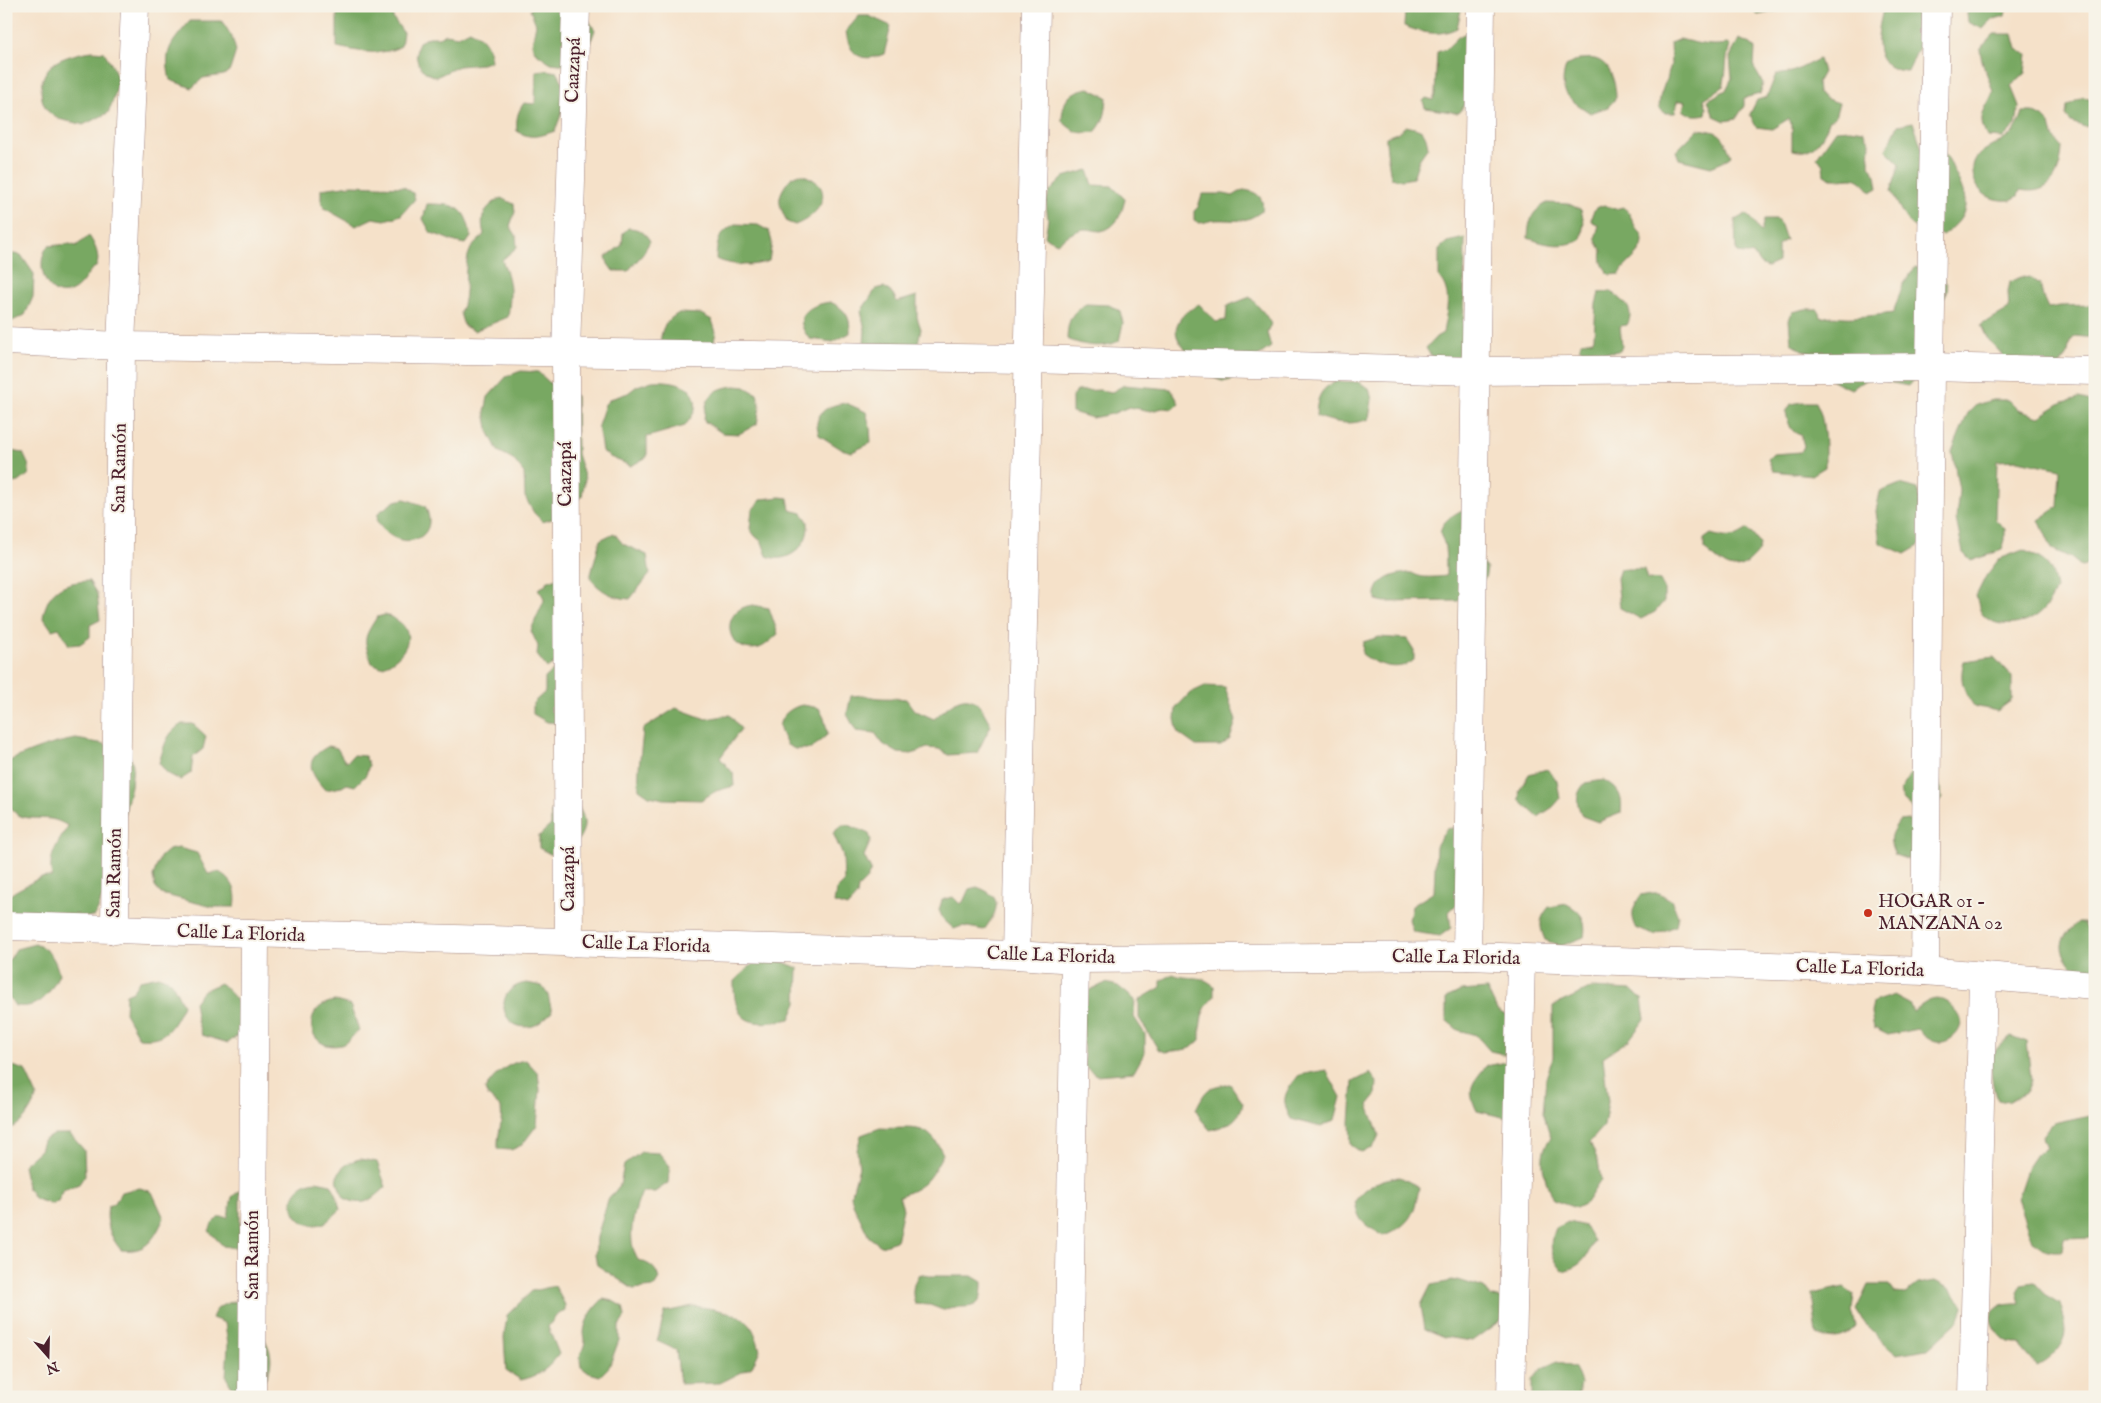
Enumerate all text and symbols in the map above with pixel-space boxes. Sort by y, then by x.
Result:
street label: Caazapá [561,36,587,103]
street label: San Ramón [107,423,133,513]
street label: Caazapá [554,440,578,507]
street label: San Ramón [102,828,128,918]
street label: Caazapá [557,845,581,912]
place label: HOGAR 01 - MANZANA 02 [1878,890,2003,936]
marker: HOGAR 01 - MANZANA 02 [1862,907,1874,919]
street label: Calle La Florida [176,920,306,948]
street label: Calle La Florida [581,931,711,959]
street label: Calle La Florida [986,942,1116,970]
street label: Calle La Florida [1392,945,1521,971]
street label: Calle La Florida [1795,955,1925,983]
street label: San Ramón [241,1210,265,1300]
north arrow [22,1330,72,1380]
text: N [43,1356,62,1378]

